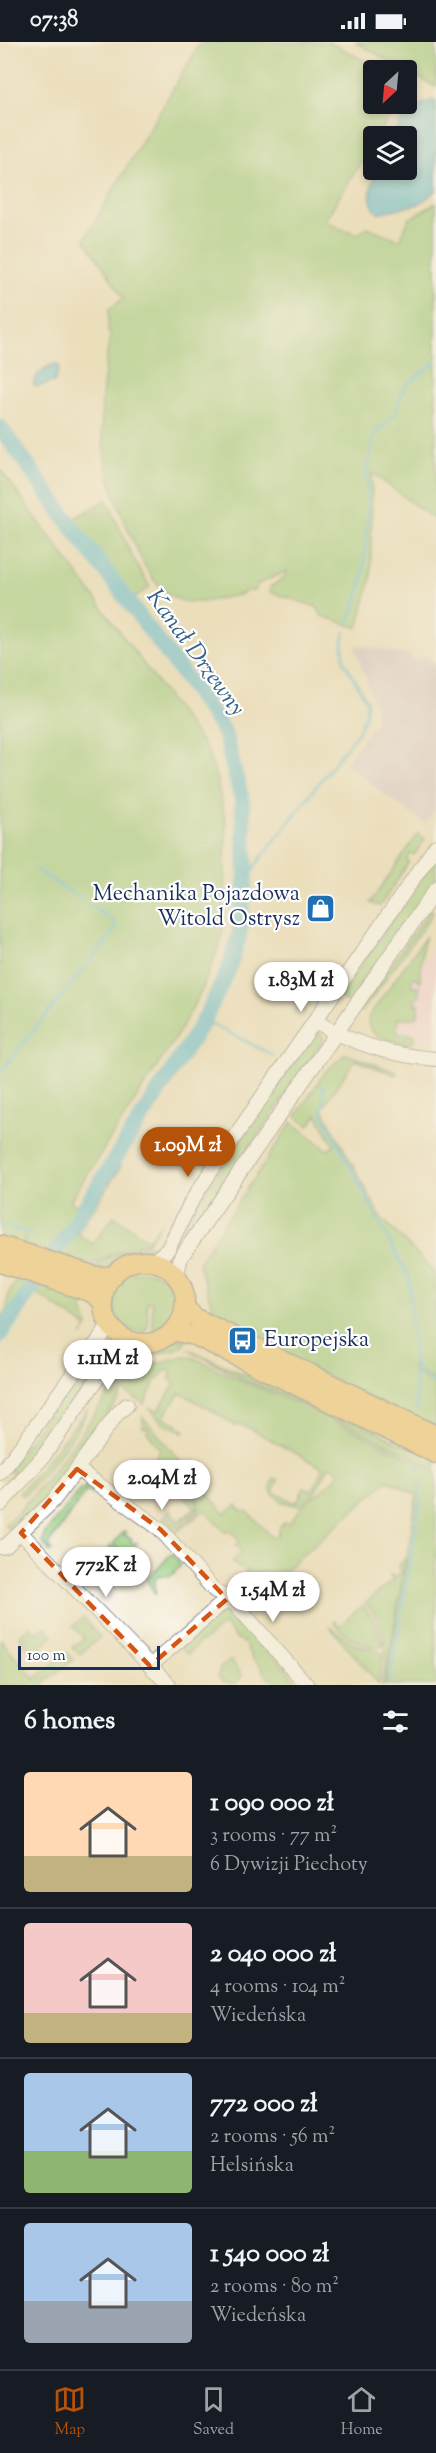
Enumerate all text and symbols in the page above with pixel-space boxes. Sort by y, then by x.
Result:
text: 07:38 [30,5,78,37]
north arrow [363,60,417,114]
map controls [363,60,417,180]
button: layers [363,126,417,180]
water label: Kanał Drzewny [137,583,253,724]
place label: Mechanika Pojazdowa Witold Ostrysz [93,879,300,936]
shop icon: Mechanika Pojazdowa Witold Ostrysz [305,892,337,924]
pin: 1.83M zł [239,962,363,1013]
text: 1.83M zł [268,967,334,996]
pin: 1.09M zł [126,1127,250,1178]
text: 1.09M zł [154,1132,222,1161]
bus stop icon: Europejska [227,1325,259,1357]
place label: Europejska [264,1325,369,1357]
pin: 1.11M zł [46,1340,170,1391]
text: 1.11M zł [77,1345,139,1374]
pin: 2.04M zł [100,1460,224,1511]
text: 2.04M zł [127,1465,197,1494]
pin: 772K zł [51,1547,161,1598]
text: 772K zł [75,1552,137,1581]
pin: 1.54M zł [211,1572,335,1623]
text: 1.54M zł [241,1577,305,1606]
scale bar [18,1643,160,1670]
text: 100 m [27,1645,66,1668]
text: 6 homes [24,1703,115,1740]
icon: filters [379,1705,412,1738]
text: 1 090 000 zł [210,1785,334,1822]
icon: home [72,1796,144,1868]
text: 3 rooms · 77 m² [210,1822,337,1851]
text: 6 Dywizji Piechoty [210,1851,368,1880]
text: 2 040 000 zł [210,1936,336,1973]
icon: home [72,1947,144,2019]
text: 4 rooms · 104 m² [210,1973,346,2002]
text: Wiedeńska [210,2002,306,2031]
text: 772 000 zł [210,2086,317,2123]
icon: home [72,2097,144,2169]
text: 2 rooms · 56 m² [210,2123,335,2152]
text: Helsińska [210,2152,294,2181]
text: 1 540 000 zł [210,2236,329,2273]
icon: home [72,2247,144,2319]
text: 2 rooms · 80 m² [210,2273,339,2302]
text: Wiedeńska [210,2302,306,2331]
tab: Map [53,2383,86,2442]
tab: Saved [193,2383,234,2442]
tab: Home [341,2383,383,2442]

